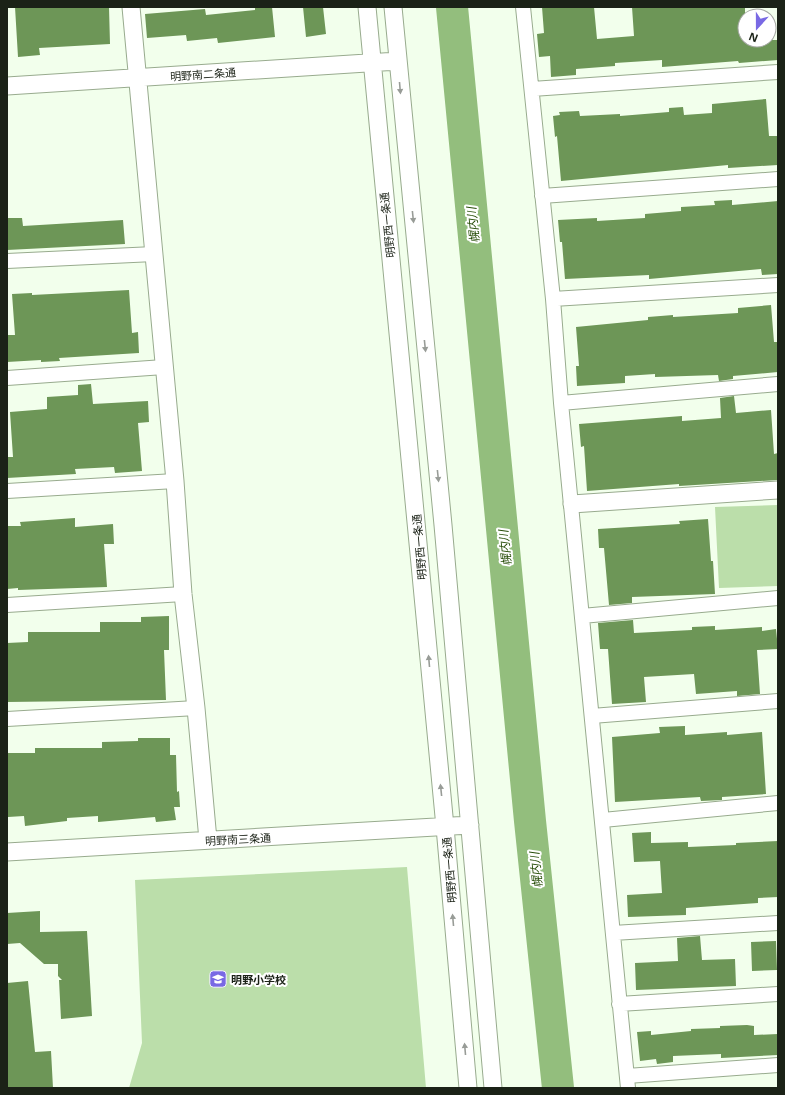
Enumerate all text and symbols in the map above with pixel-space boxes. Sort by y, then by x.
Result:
north arrow [737,8,777,48]
text: N [746,29,760,46]
street label: 明野南二条通 [170,64,236,84]
one-way arrow [397,82,404,94]
street label: 明野西一条通 [376,191,398,259]
water label: 幌内川 [462,204,483,244]
one-way arrow [410,211,416,223]
one-way arrow [422,340,429,352]
one-way arrow [435,470,441,482]
street label: 明野西一条通 [409,513,429,581]
water label: 幌内川 [494,527,515,567]
one-way arrow [426,655,433,667]
one-way arrow [438,784,445,796]
street label: 明野南三条通 [205,830,271,848]
street label: 明野西一条通 [439,836,459,904]
water label: 幌内川 [525,849,546,889]
one-way arrow [450,914,457,926]
school or university icon: 明野小学校 [208,969,228,989]
place label: 明野小学校 [231,972,286,987]
one-way arrow [461,1043,468,1055]

